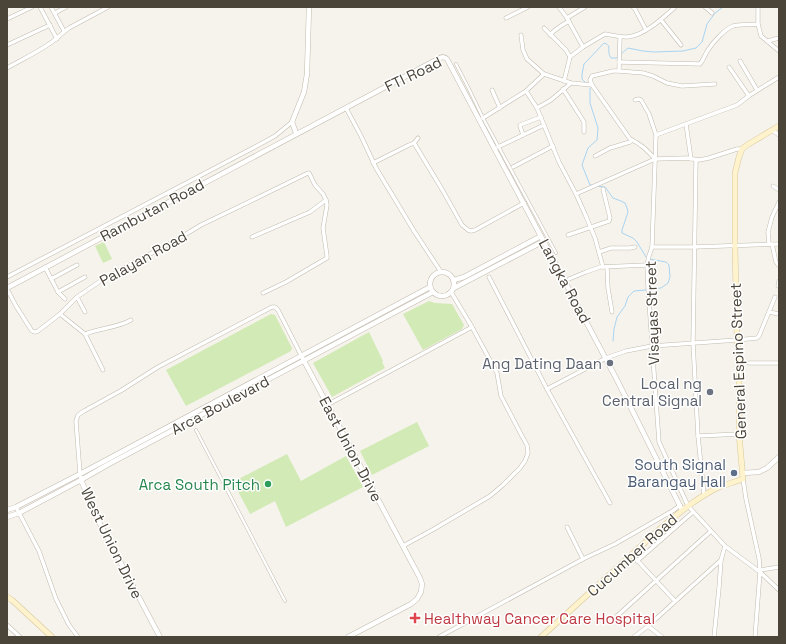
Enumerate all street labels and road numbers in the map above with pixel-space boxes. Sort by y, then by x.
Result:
street label: FTI Road [381,52,445,96]
street label: Rambutan Road [97,175,207,245]
street label: Palayan Road [96,226,190,290]
street label: Langka Road [535,236,595,326]
street label: Visayas Street [641,260,663,366]
street label: General Espino Street [726,282,750,439]
street label: Arca Boulevard [168,371,272,439]
street label: East Union Drive [315,393,387,505]
street label: West Union Drive [77,484,147,602]
street label: Cucumber Road [583,510,681,600]

